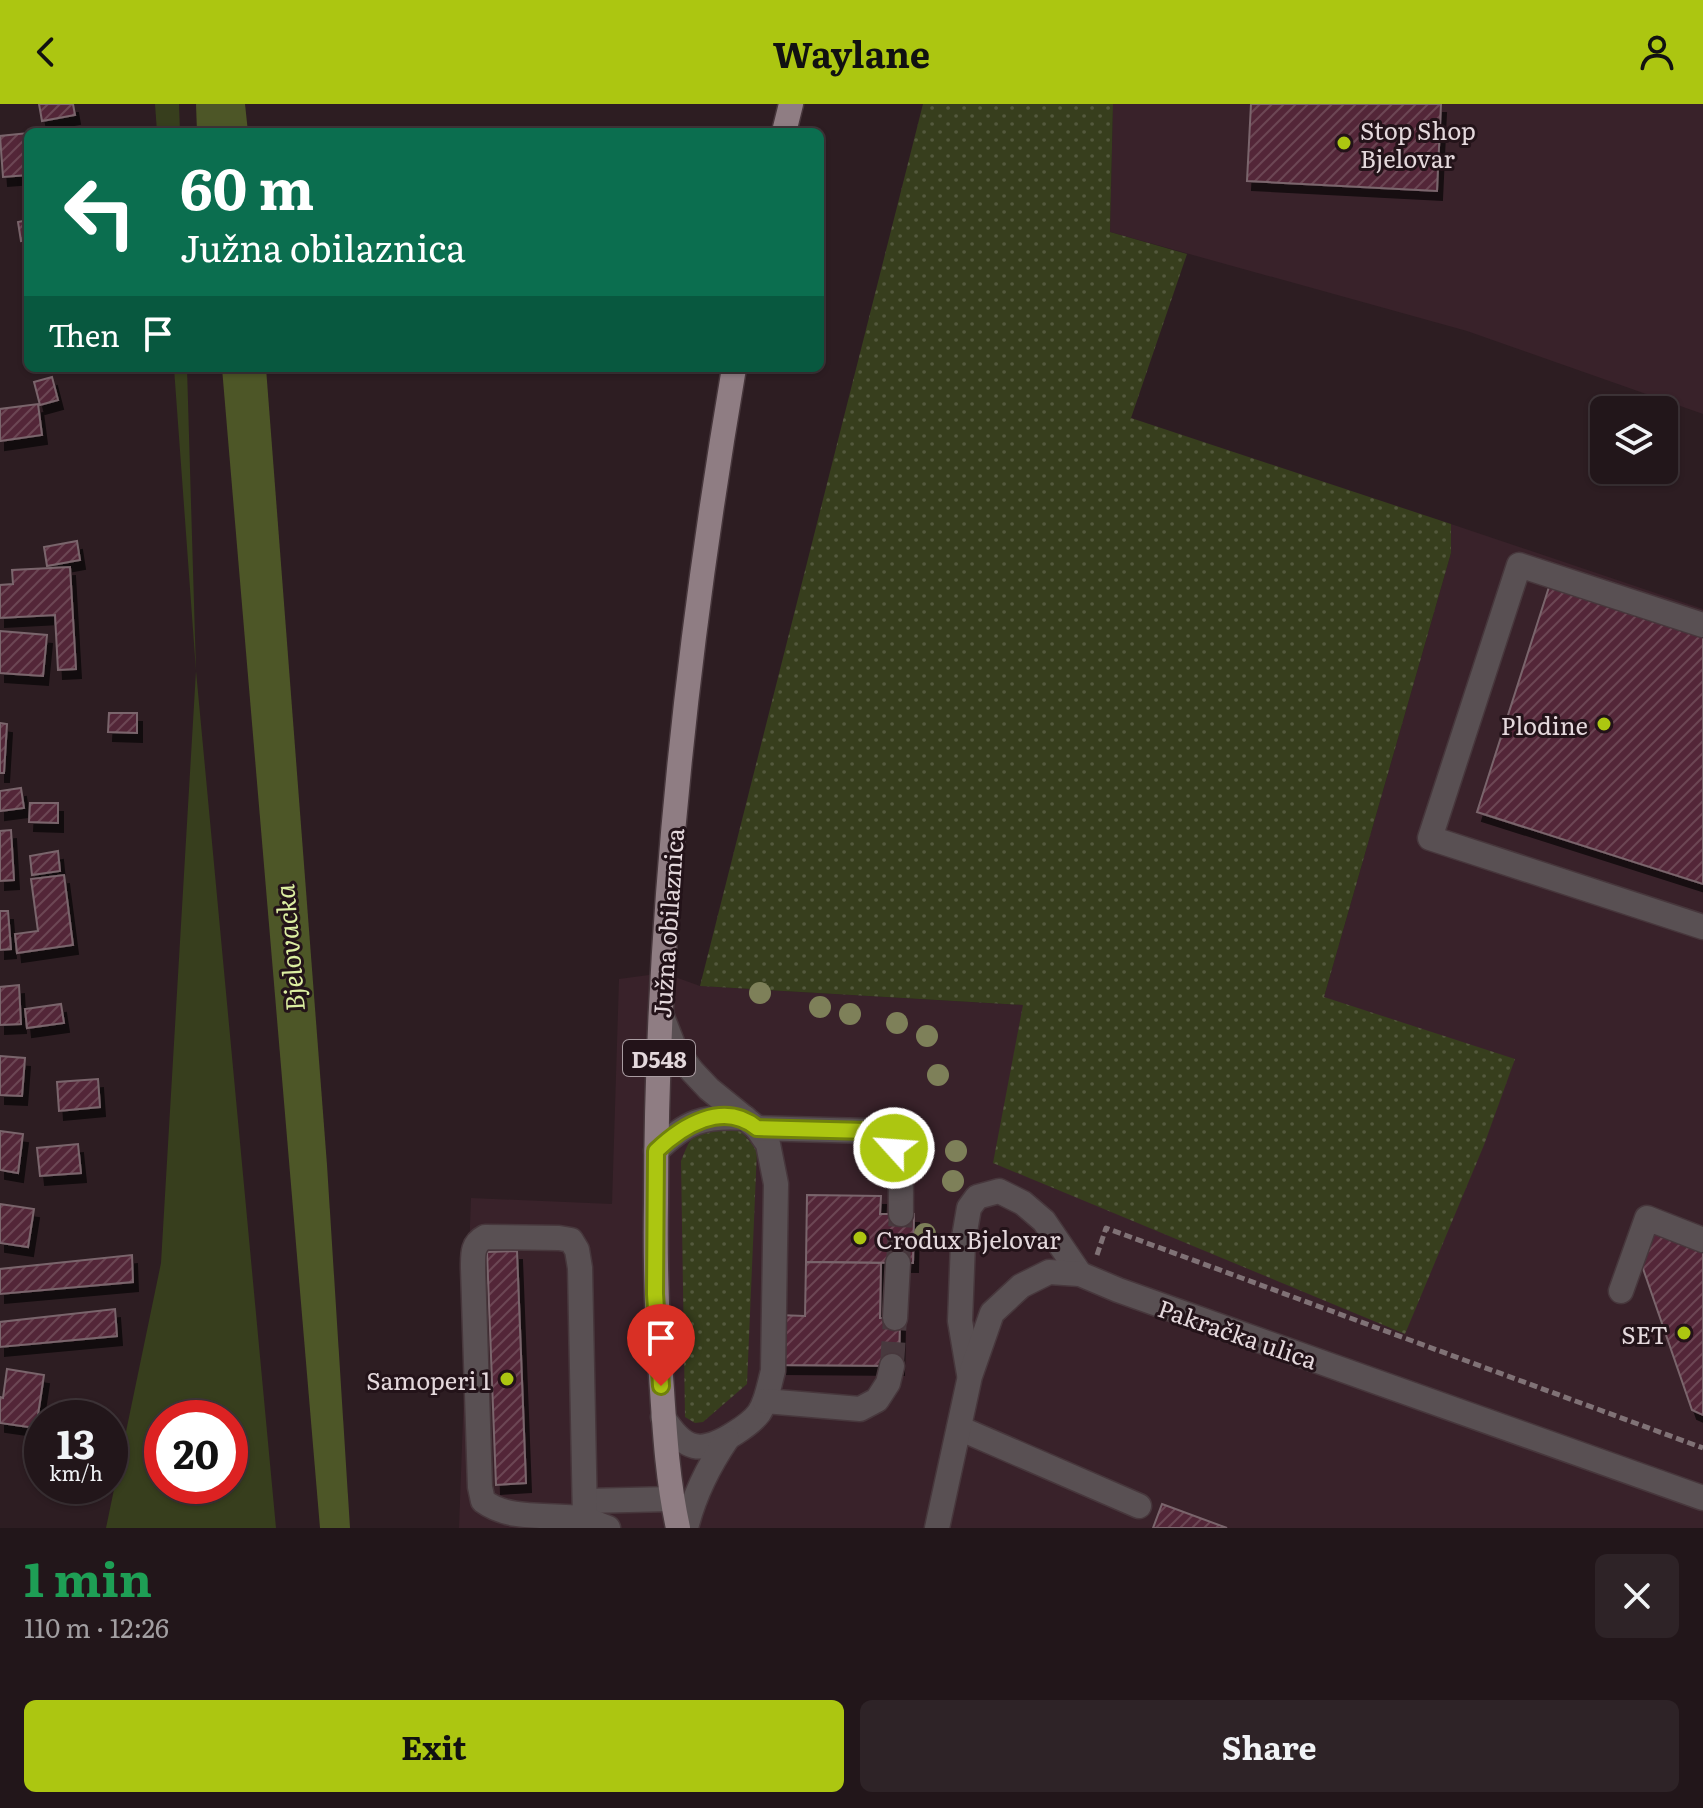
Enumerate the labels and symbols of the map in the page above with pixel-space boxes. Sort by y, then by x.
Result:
place label: Stop Shop Bjelovar [1360,112,1476,175]
marker: Stop Shop Bjelovar [1335,134,1353,152]
place label: Plodine [1501,707,1588,742]
marker: Plodine [1595,715,1613,733]
street label: Južna obilaznica [643,827,691,1019]
water label: Bjelovacka [263,883,313,1013]
road number: D548 [623,1040,695,1076]
position arrow [852,1106,936,1190]
place label: Crodux Bjelovar [876,1221,1061,1256]
marker: Crodux Bjelovar [851,1229,869,1247]
street label: Pakračka ulica [1154,1289,1322,1377]
pin [627,1304,695,1386]
place label: SET [1621,1316,1668,1351]
marker: SET [1675,1324,1693,1342]
place label: Samoperi 1 [366,1362,491,1397]
marker: Samoperi 1 [498,1370,516,1388]
speed limit sign: 20 [144,1400,248,1504]

